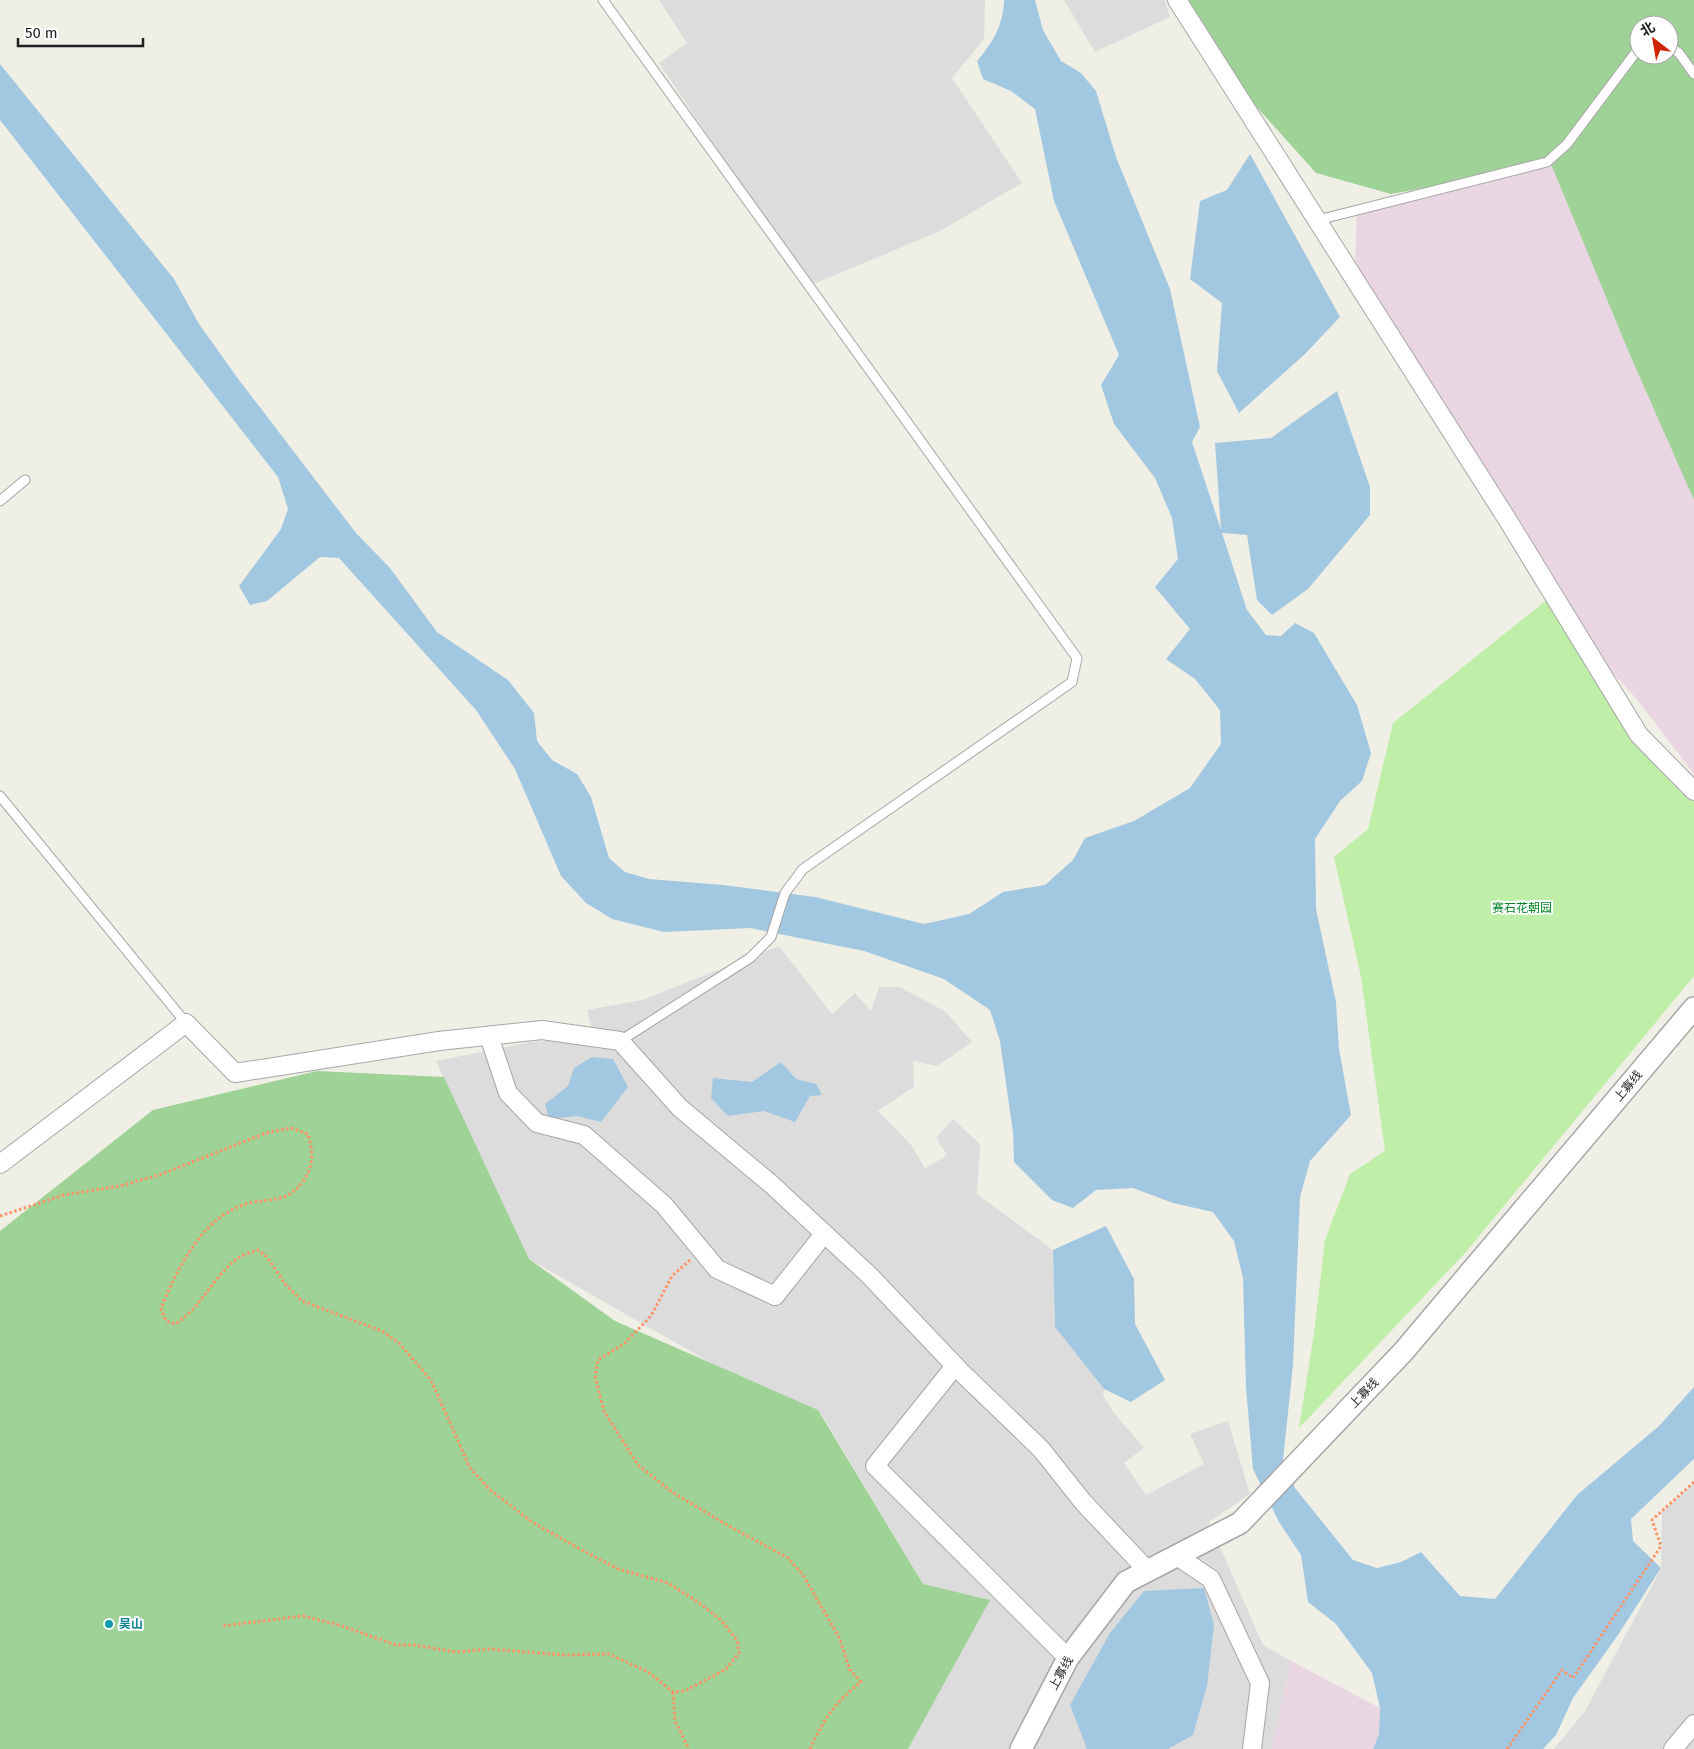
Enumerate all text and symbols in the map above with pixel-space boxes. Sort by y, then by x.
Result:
scale bar [18,15,142,47]
north arrow [1629,15,1679,65]
text: 北 [1637,18,1658,40]
text: 50 m [25,24,58,42]
park label: 赛石花朝园 [1492,901,1552,915]
street label: 上寡线 [1611,1068,1645,1104]
street label: 上寡线 [1346,1375,1382,1411]
place label: 吴山 [119,1617,143,1631]
marker: 吴山 [103,1618,115,1630]
street label: 上寡线 [1046,1654,1076,1692]

